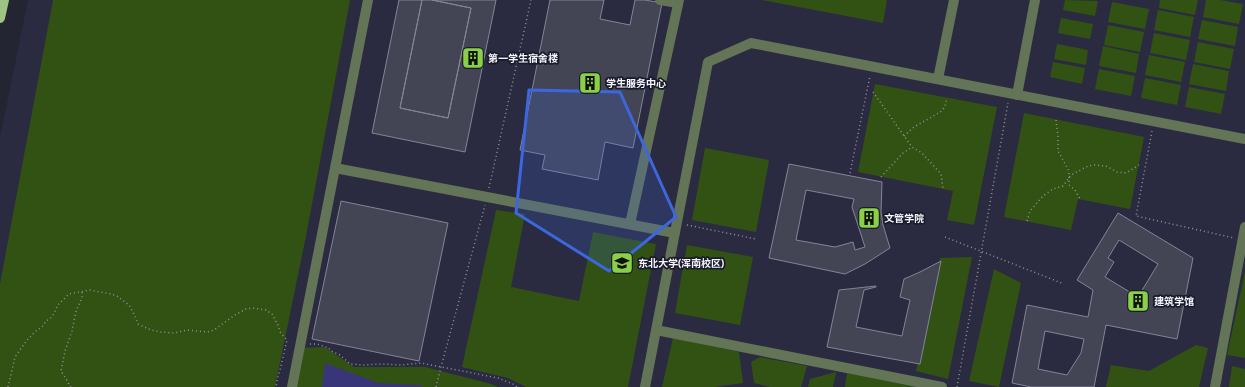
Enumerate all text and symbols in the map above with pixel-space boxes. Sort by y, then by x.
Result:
building icon: 第一学生宿舍楼 [460,45,486,71]
place label: 第一学生宿舍楼 [488,53,558,65]
building icon: 学生服务中心 [577,70,603,96]
place label: 学生服务中心 [606,78,666,90]
building icon: 文管学院 [856,205,882,231]
place label: 文管学院 [884,213,924,225]
school or university icon: 东北大学(浑南校区) [609,250,635,276]
place label: 东北大学(浑南校区) [638,257,724,270]
building icon: 建筑学馆 [1125,288,1151,314]
place label: 建筑学馆 [1154,296,1194,308]

